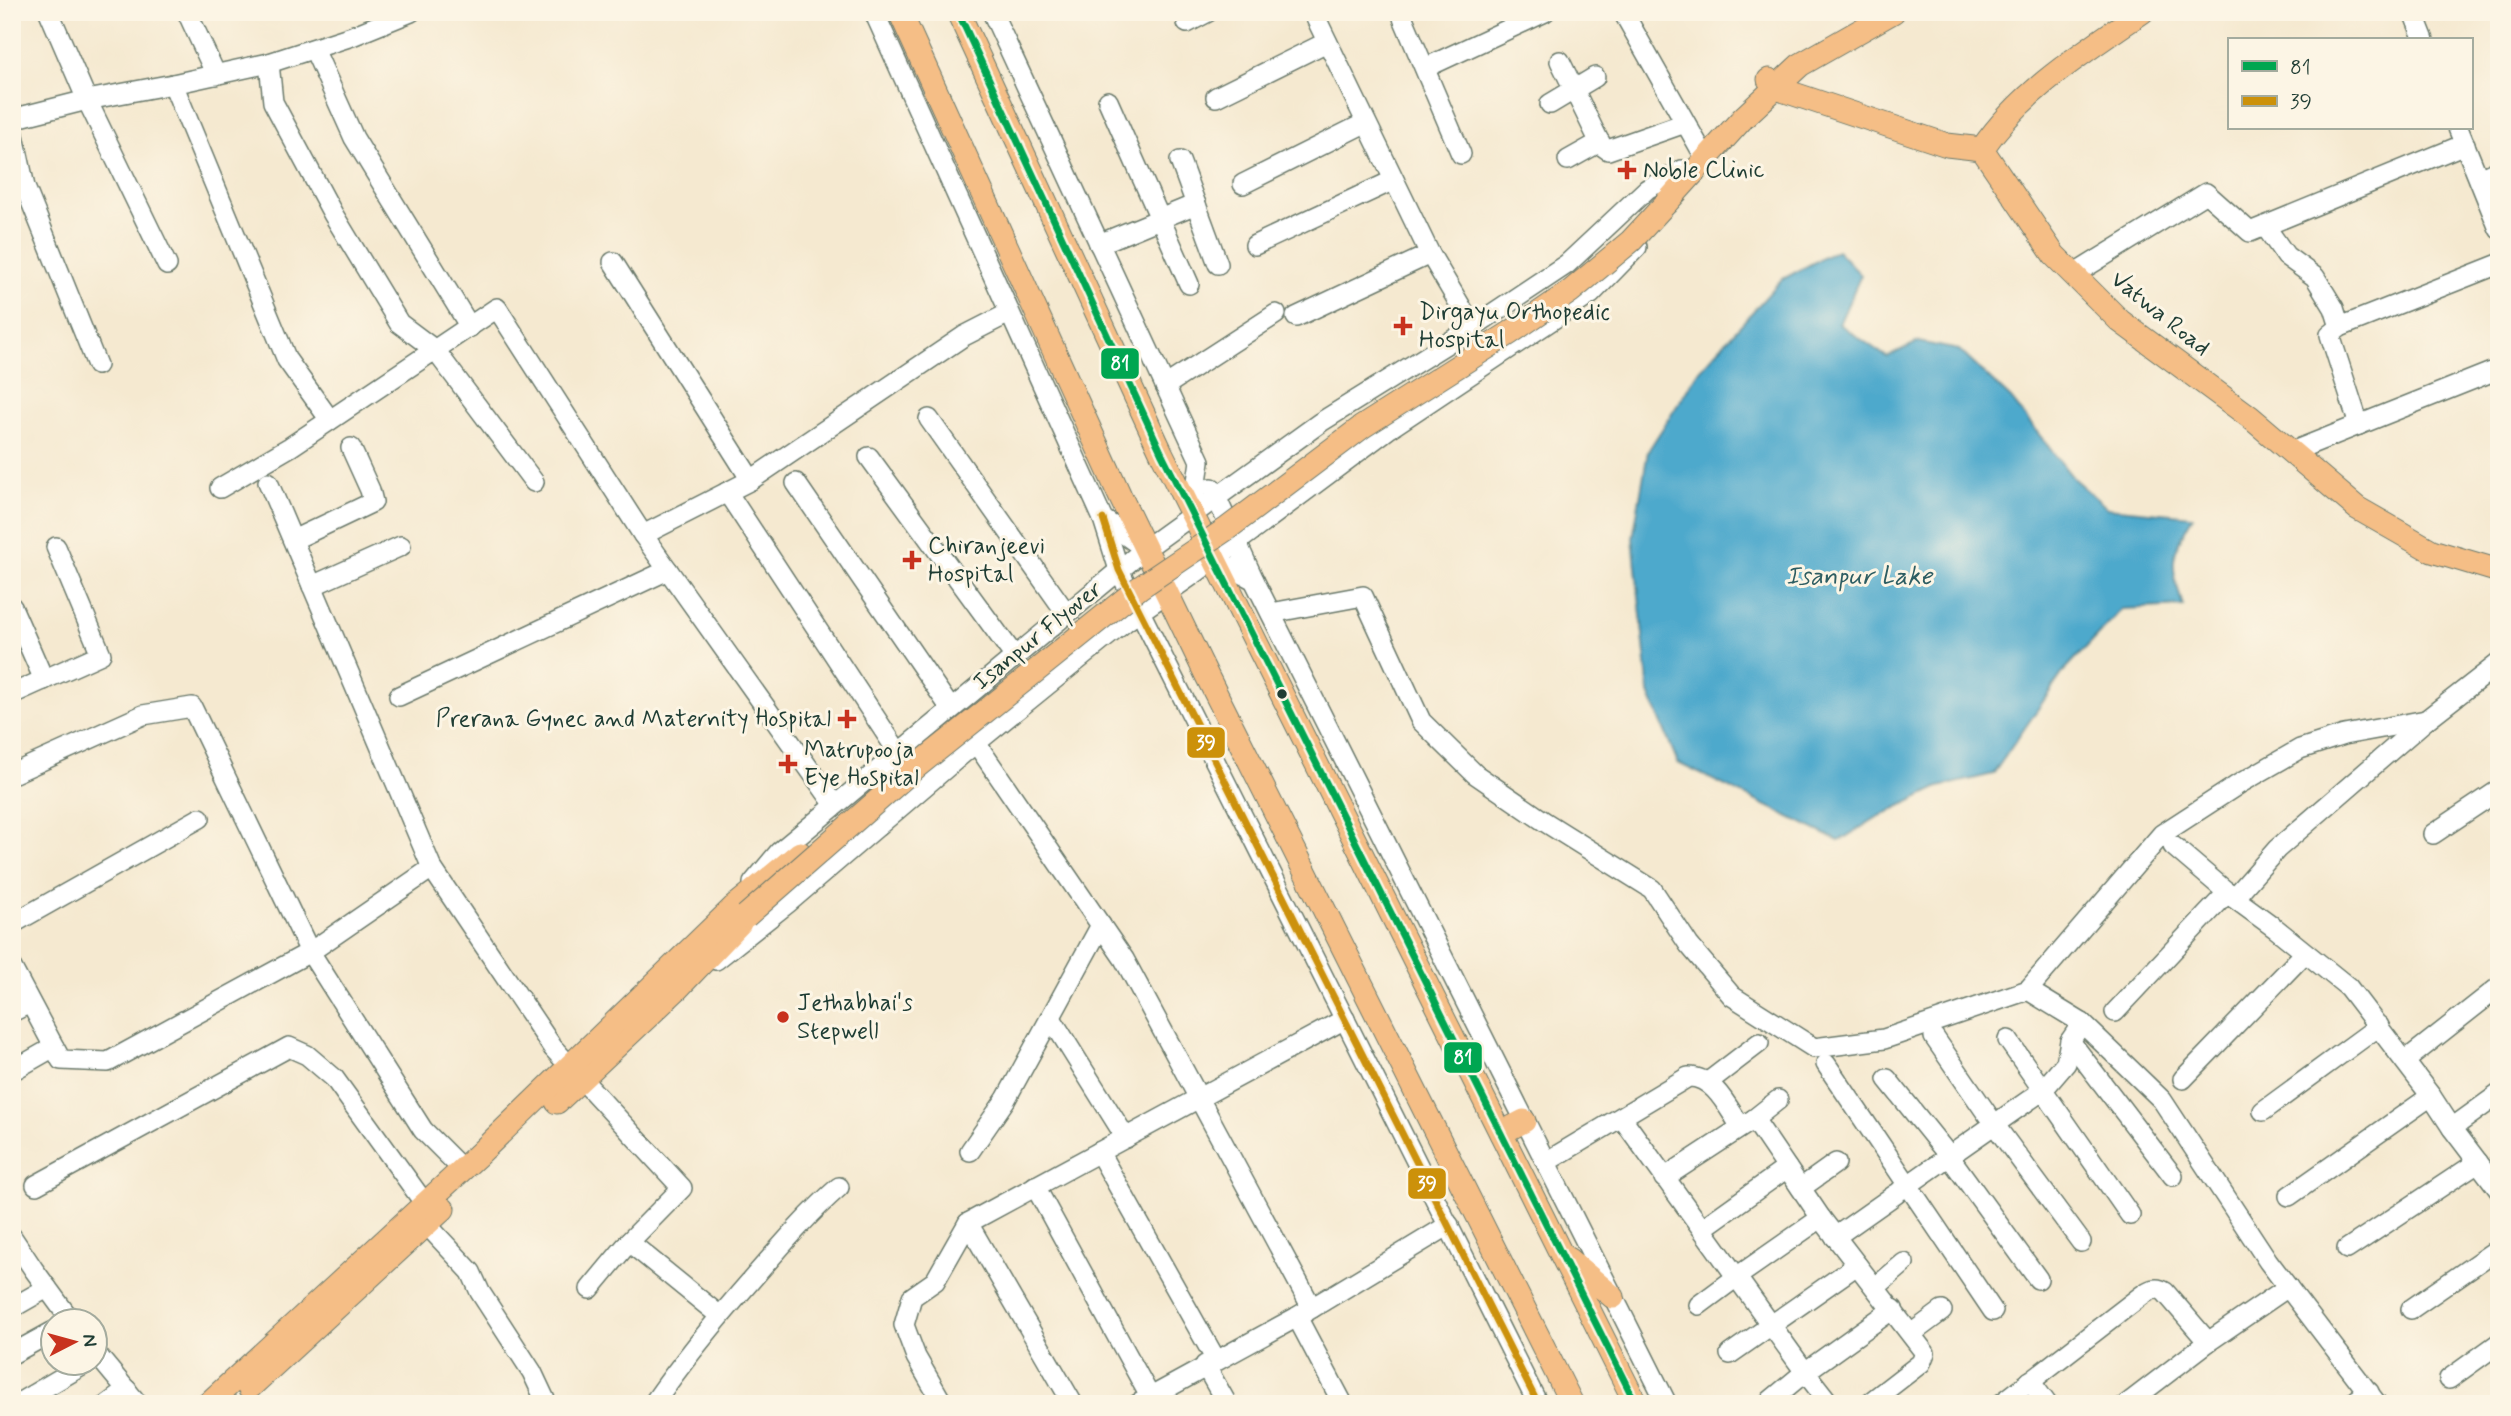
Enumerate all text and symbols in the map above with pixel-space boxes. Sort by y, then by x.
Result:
legend [2228,38,2472,130]
text: 81 [2290,54,2311,82]
text: 39 [2290,88,2312,116]
place label: Noble Clinic [1643,155,1765,186]
marker: Noble Clinic [1617,160,1637,180]
street label: Vatwa Road [2104,264,2216,364]
place label: Dirgayu Orthopedic Hospital [1419,297,1610,356]
marker: Dirgayu Orthopedic Hospital [1393,316,1413,336]
line badge: 81 [1100,347,1140,380]
text: 81 [1111,352,1129,377]
place label: Chiranjeevi Hospital [928,531,1045,590]
marker: Chiranjeevi Hospital [902,550,922,570]
water label: Isanpur Lake [1786,560,1934,594]
street label: Isanpur Flyover [967,574,1109,698]
unlabelled marker [1275,687,1289,701]
place label: Prerana Gynec and Maternity Hospital [436,704,831,735]
marker: Prerana Gynec and Maternity Hospital [837,709,857,729]
line badge: 39 [1186,726,1226,759]
text: 39 [1196,731,1216,756]
place label: Matrupooja Eye Hospital [804,735,919,794]
marker: Matrupooja Eye Hospital [778,754,798,774]
place label: Jethabhai's Stepwell [797,988,913,1047]
marker: Jethabhai's Stepwell [775,1009,791,1025]
line badge: 81 [1443,1041,1483,1074]
text: 81 [1454,1046,1472,1071]
line badge: 39 [1407,1167,1447,1200]
text: 39 [1417,1172,1437,1197]
north arrow [38,1308,108,1378]
text: N [76,1333,103,1348]

